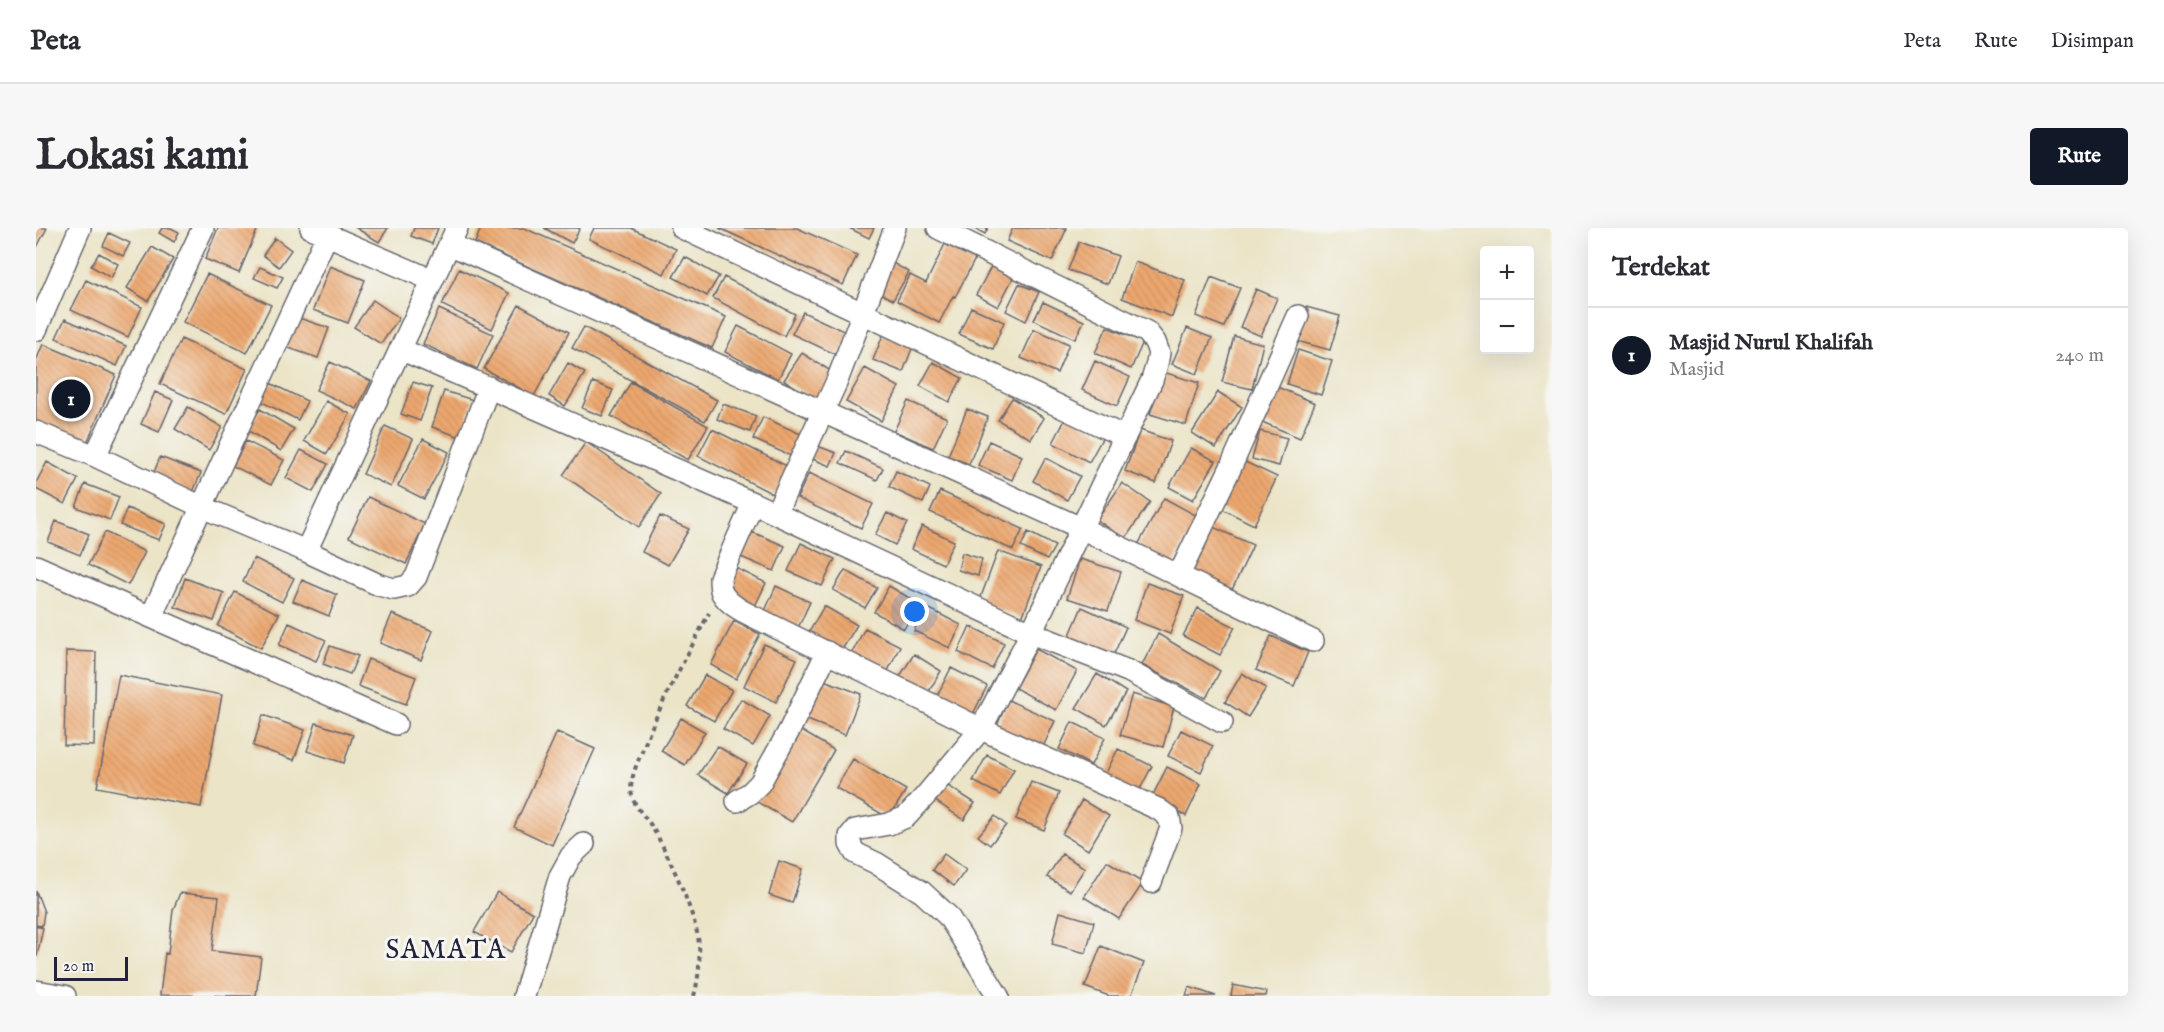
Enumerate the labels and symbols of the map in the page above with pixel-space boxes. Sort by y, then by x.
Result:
pin: 1 [51,376,90,422]
your location [900,597,929,626]
district label: SAMATA [385,934,507,968]
scale bar [54,954,128,982]

